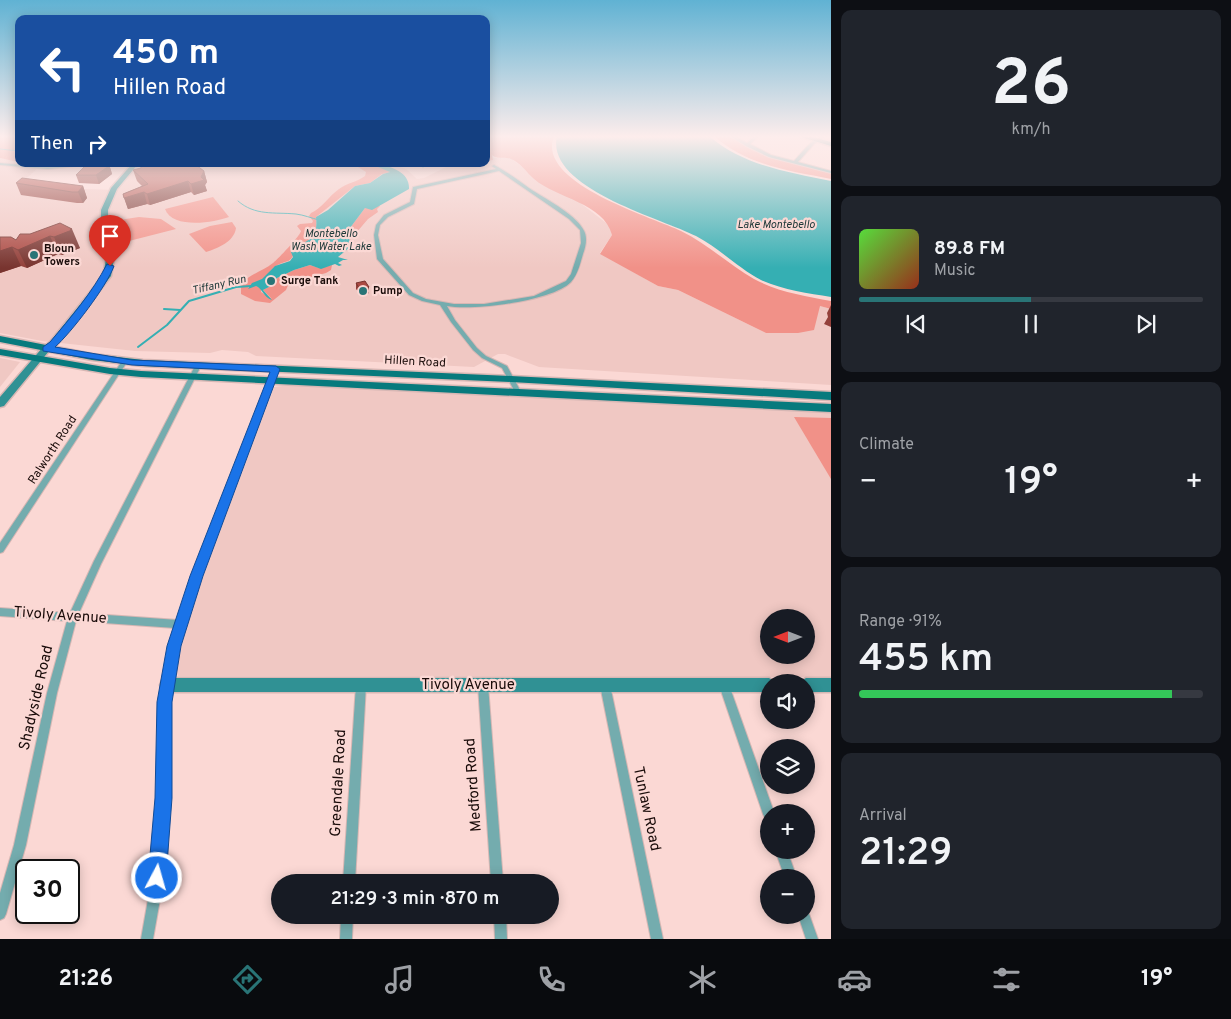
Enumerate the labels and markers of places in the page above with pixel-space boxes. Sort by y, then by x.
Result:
pin [89,215,131,266]
place label: Bloun Towers [44,242,80,269]
marker: Bloun Towers [28,249,40,261]
place label: Surge Tank [281,274,338,288]
marker: Surge Tank [265,275,277,287]
place label: Pump [373,284,403,298]
marker: Pump [357,285,369,297]

